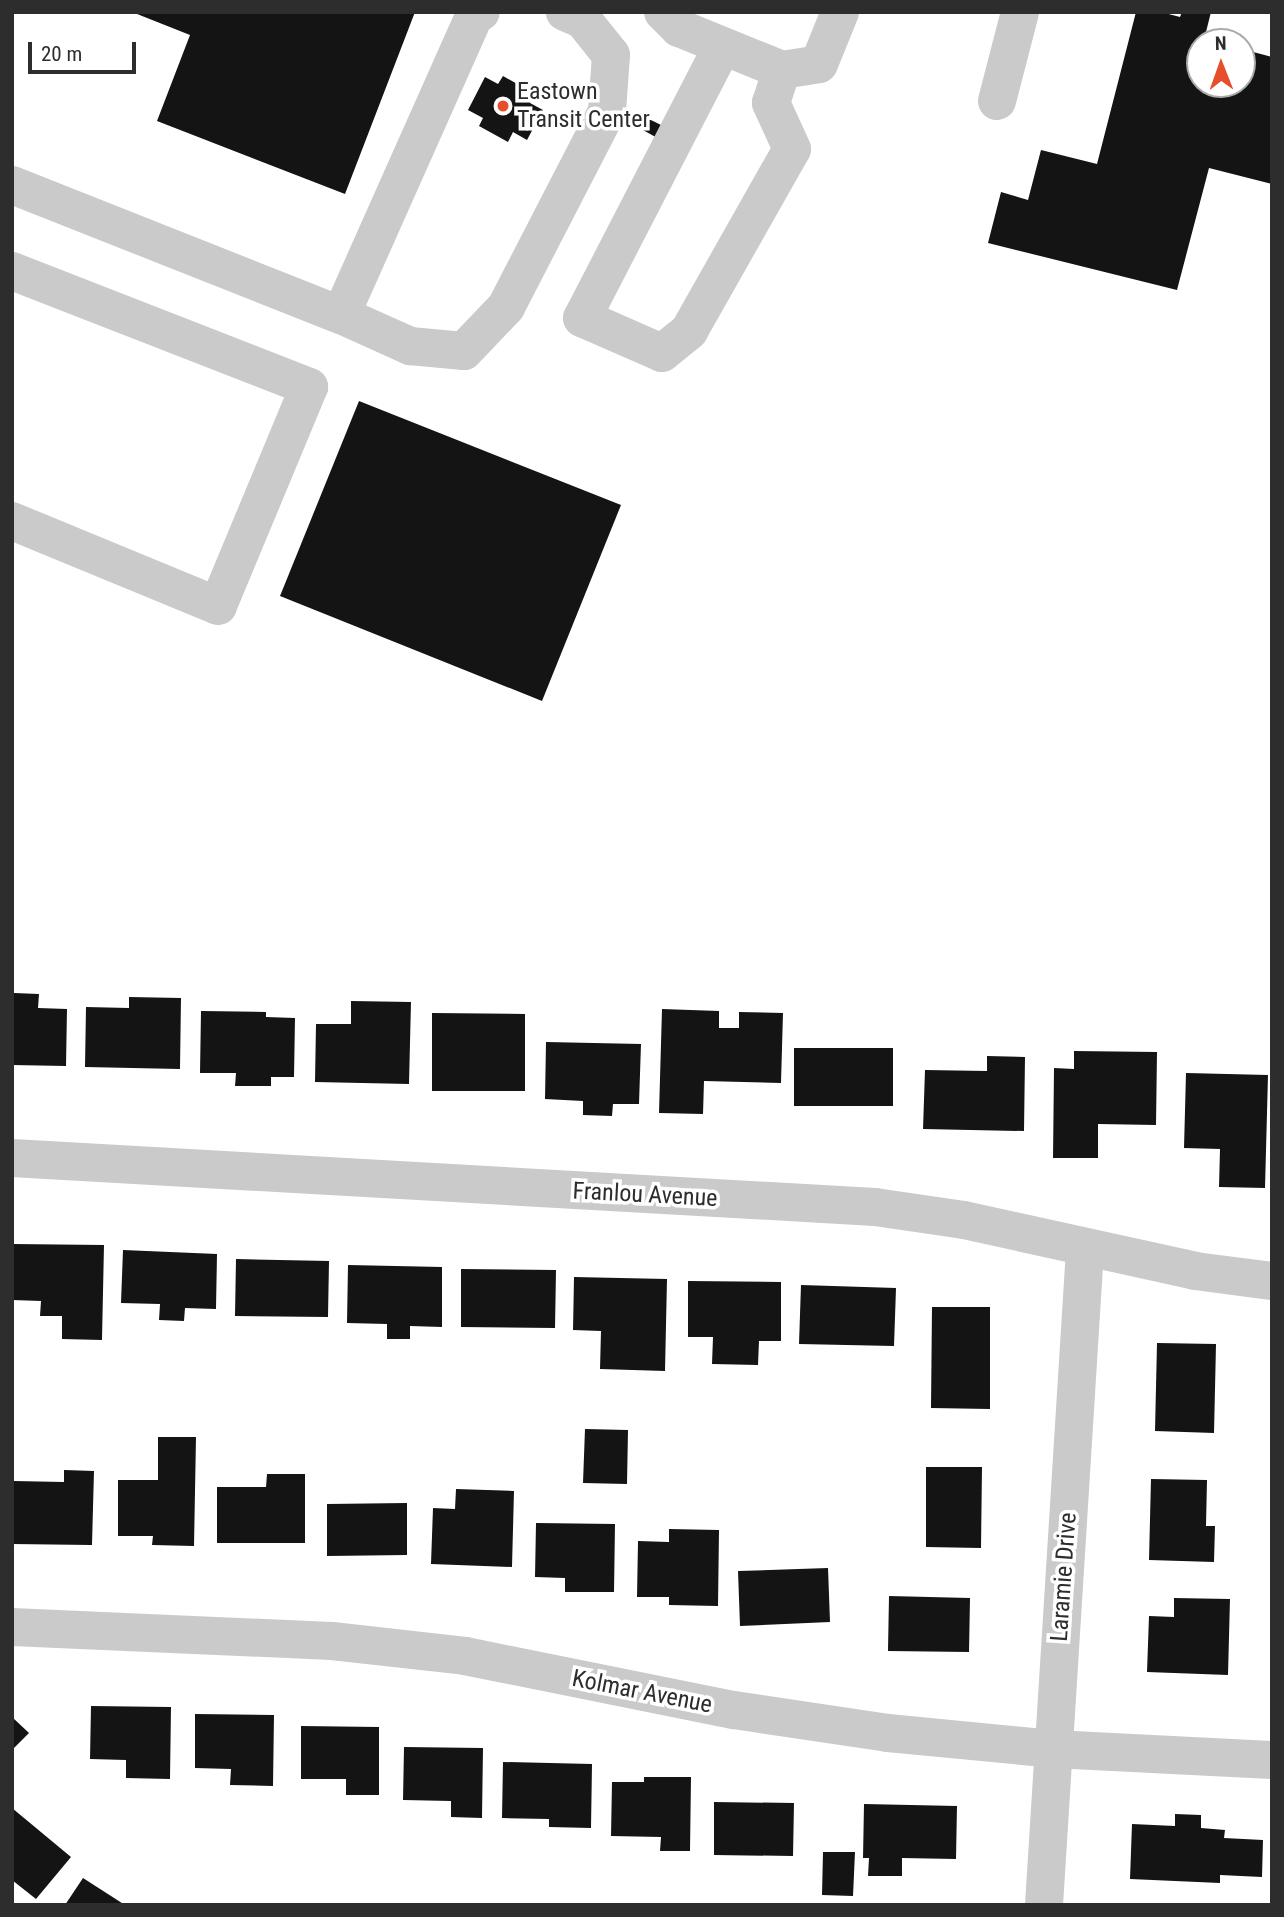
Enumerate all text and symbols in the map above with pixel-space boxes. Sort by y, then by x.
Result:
scale bar [32,28,140,72]
north arrow [1186,28,1256,98]
text: N [1215,32,1227,55]
text: 20 m [41,42,82,66]
place label: Eastown Transit Center [517,78,650,134]
marker: Eastown Transit Center [495,98,511,114]
street label: Franlou Avenue [572,1177,718,1213]
street label: Laramie Drive [1045,1511,1083,1643]
street label: Kolmar Avenue [570,1664,714,1720]

